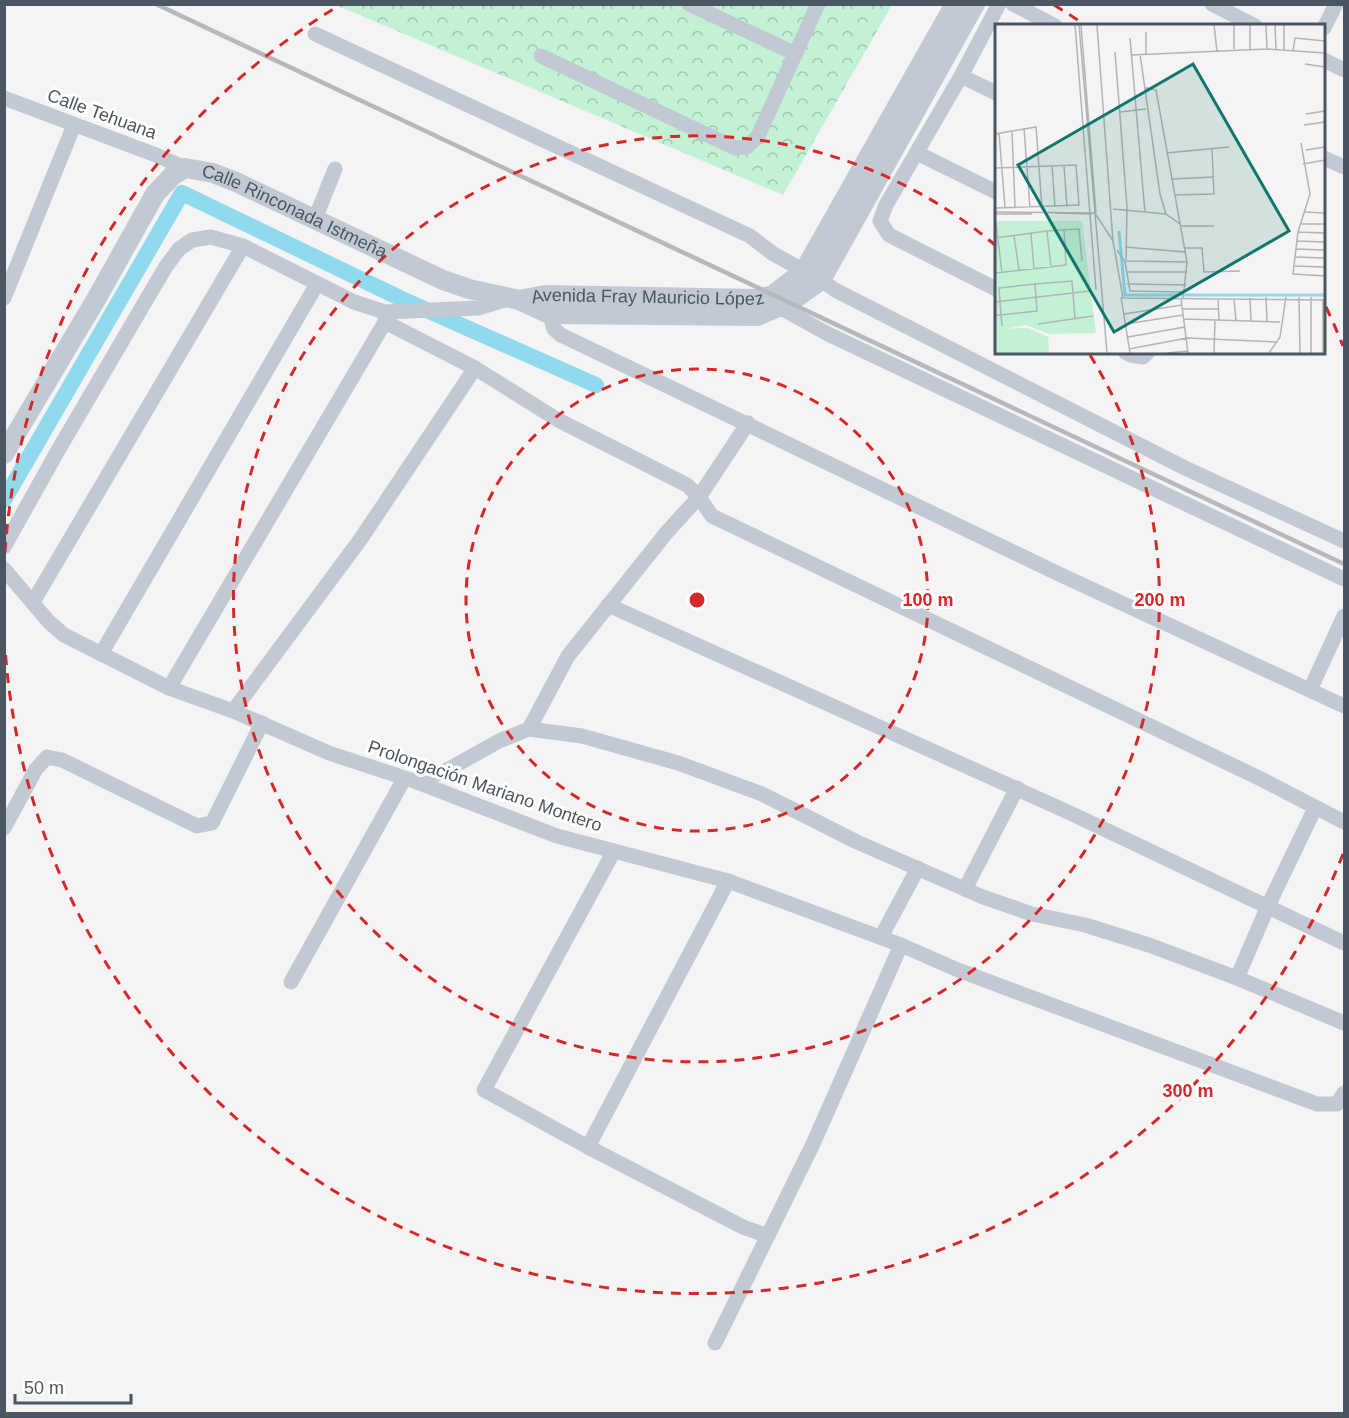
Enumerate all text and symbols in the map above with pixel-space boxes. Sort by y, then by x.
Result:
inset map [995,24,1325,354]
street label: Calle Tehuana [45,85,160,143]
street label: Calle Rinconada Istmeña [201,161,391,262]
street label: Avenida Fray Mauricio López [529,285,766,309]
centre of rings [687,590,707,610]
text: 100 m [902,590,954,610]
text: 200 m [1134,590,1186,610]
street label: Prolongación Mariano Montero [365,736,605,836]
text: 300 m [1162,1081,1214,1101]
scale bar [15,1367,130,1405]
text: 50 m [24,1378,64,1398]

